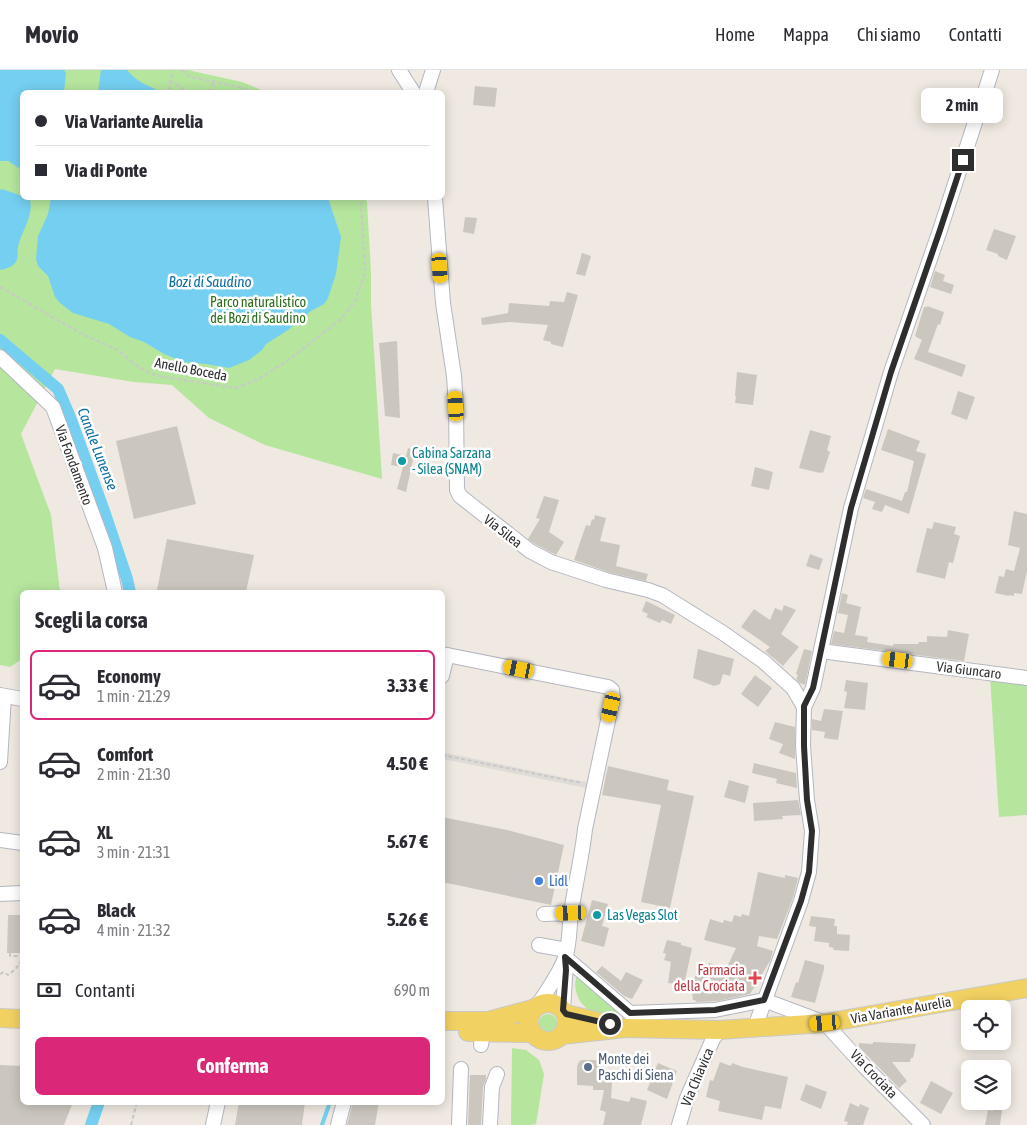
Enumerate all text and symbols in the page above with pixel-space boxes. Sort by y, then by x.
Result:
text: Movio [25,21,79,48]
text: Home [715,24,755,45]
text: Mappa [783,24,829,45]
text: Chi siamo [857,24,921,45]
text: Contatti [949,24,1002,45]
callout: 2 min [922,88,1004,122]
text: 2 min [946,96,978,114]
text: Via Variante Aurelia [65,110,203,132]
route end [952,149,974,171]
text: Via di Ponte [65,159,147,181]
car [431,253,448,283]
water label: Bozi di Saudino [169,273,251,290]
park label: Parco naturalistico dei Bozi di Saudino [210,294,306,326]
street label: Anello Boceda [153,354,229,384]
car [447,391,464,421]
water label: Canale Lunense [74,405,122,493]
street label: Via Fondamento [52,423,96,507]
place label: Cabina Sarzana - Silea (SNAM) [412,445,491,477]
marker: Cabina Sarzana - Silea (SNAM) [396,455,408,467]
street label: Via Silea [481,511,525,551]
text: Scegli la corsa [35,607,148,633]
car [882,651,913,669]
street label: Via Giuncaro [936,658,1002,682]
car [502,659,535,679]
icon: car [37,663,82,708]
text: Economy [97,665,161,687]
text: 3.33 € [387,674,428,696]
text: 1 min · 21:29 [97,687,170,705]
car [600,691,621,723]
icon: car [37,741,82,786]
text: Comfort [97,743,153,765]
text: 4.50 € [387,752,428,774]
text: 2 min · 21:30 [97,765,170,783]
icon: car [37,819,82,864]
text: XL [97,821,113,843]
text: 5.67 € [387,830,428,852]
text: 3 min · 21:31 [97,843,170,861]
place label: Lidl [549,873,568,889]
marker: Lidl [533,875,545,887]
icon: car [37,897,82,942]
text: Black [97,899,135,921]
car [555,905,586,921]
place label: Las Vegas Slot [607,907,678,923]
text: 5.26 € [387,908,428,930]
marker: Las Vegas Slot [591,909,603,921]
text: 4 min · 21:32 [97,921,170,939]
place label: Farmacia della Crociata [674,962,745,994]
marker: Farmacia della Crociata [749,972,761,984]
icon: cash [35,976,63,1004]
text: Contanti [75,979,135,1001]
text: 690 m [394,981,430,999]
street label: Via Variante Aurelia [849,993,953,1027]
map controls [961,1000,1011,1110]
button: locate [961,1000,1011,1050]
route start [599,1013,621,1035]
car [809,1014,840,1032]
button: Conferma [35,1037,430,1095]
street label: Via Chiavica [678,1045,716,1109]
street label: Via Crociata [847,1047,901,1101]
place label: Monte dei Paschi di Siena [598,1051,674,1083]
button: layers [961,1060,1011,1110]
marker: Monte dei Paschi di Siena [582,1061,594,1073]

